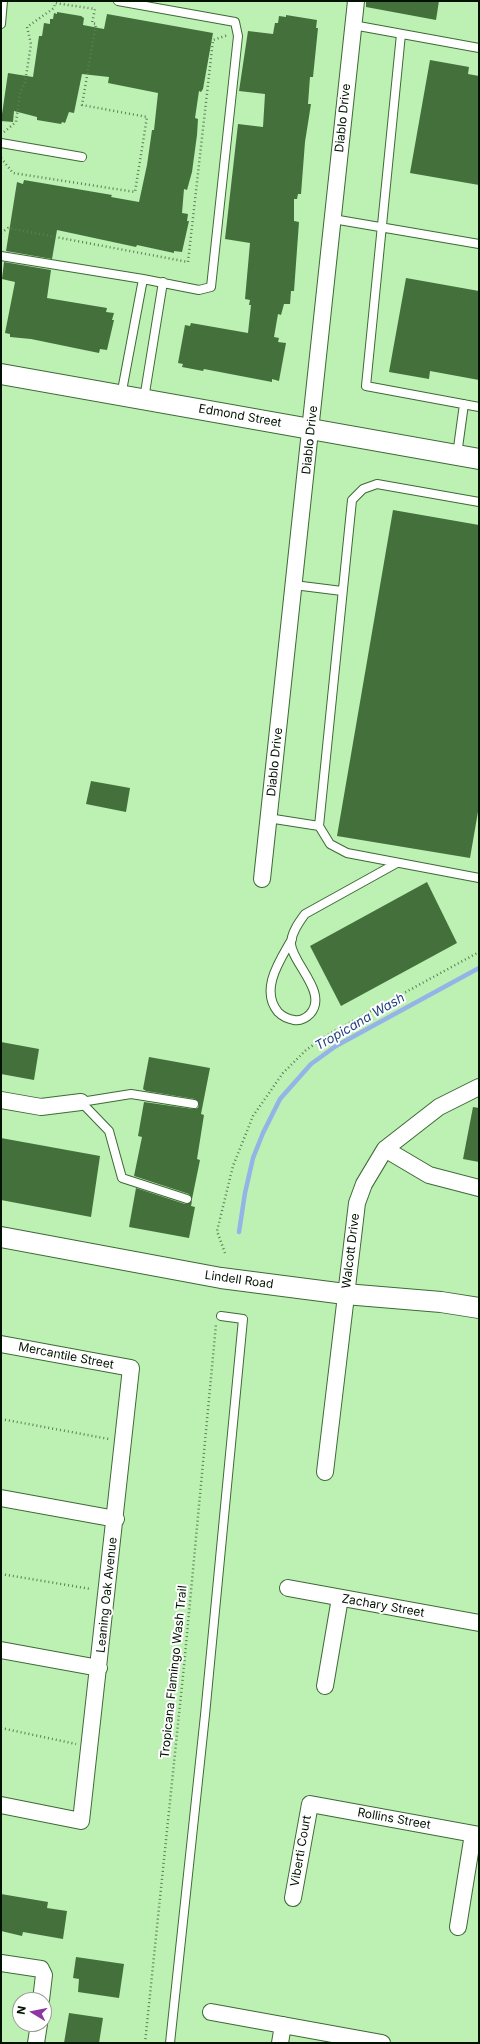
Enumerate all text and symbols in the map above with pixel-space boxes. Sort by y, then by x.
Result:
street label: Diablo Drive [332,83,354,153]
street label: Edmond Street [197,402,283,430]
street label: Diablo Drive [299,405,321,475]
street label: Diablo Drive [264,727,286,797]
water label: Tropicana Wash [313,990,407,1054]
street label: Walcott Drive [339,1213,363,1289]
street label: Lindell Road [204,1268,274,1292]
street label: Mercantile Street [17,1340,115,1372]
street label: Leaning Oak Avenue [94,1536,120,1654]
street label: Tropicana Flamingo Wash Trail [158,1585,190,1759]
street label: Zachary Street [341,1592,425,1620]
street label: Rollins Street [356,1805,432,1833]
street label: Viberti Court [288,1814,314,1888]
north arrow [12,1992,52,2032]
text: N [14,2005,29,2015]

